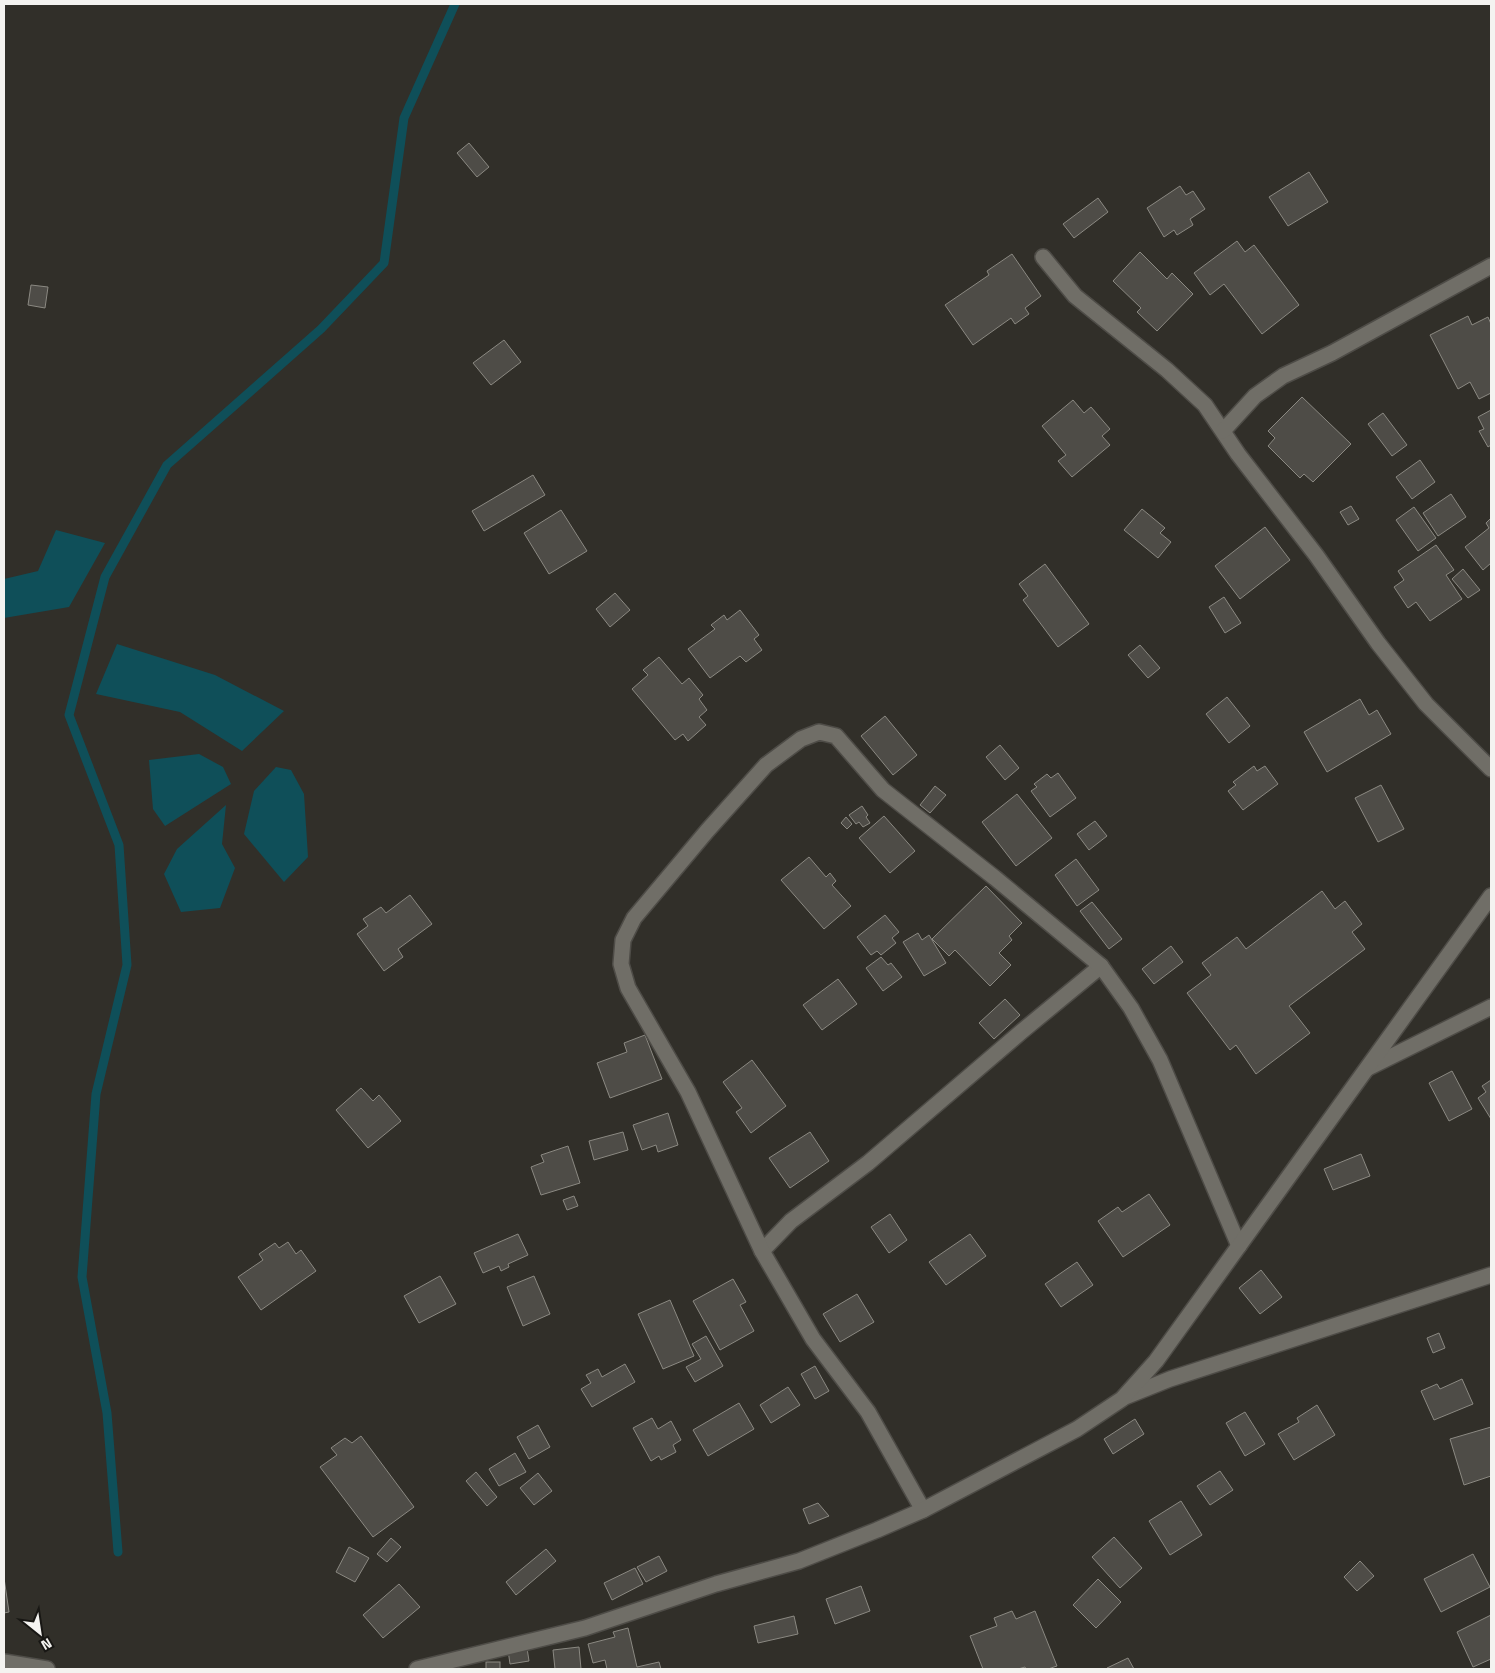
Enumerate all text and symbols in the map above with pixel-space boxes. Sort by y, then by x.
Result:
north arrow [15,1608,65,1658]
text: N [37,1633,56,1656]

